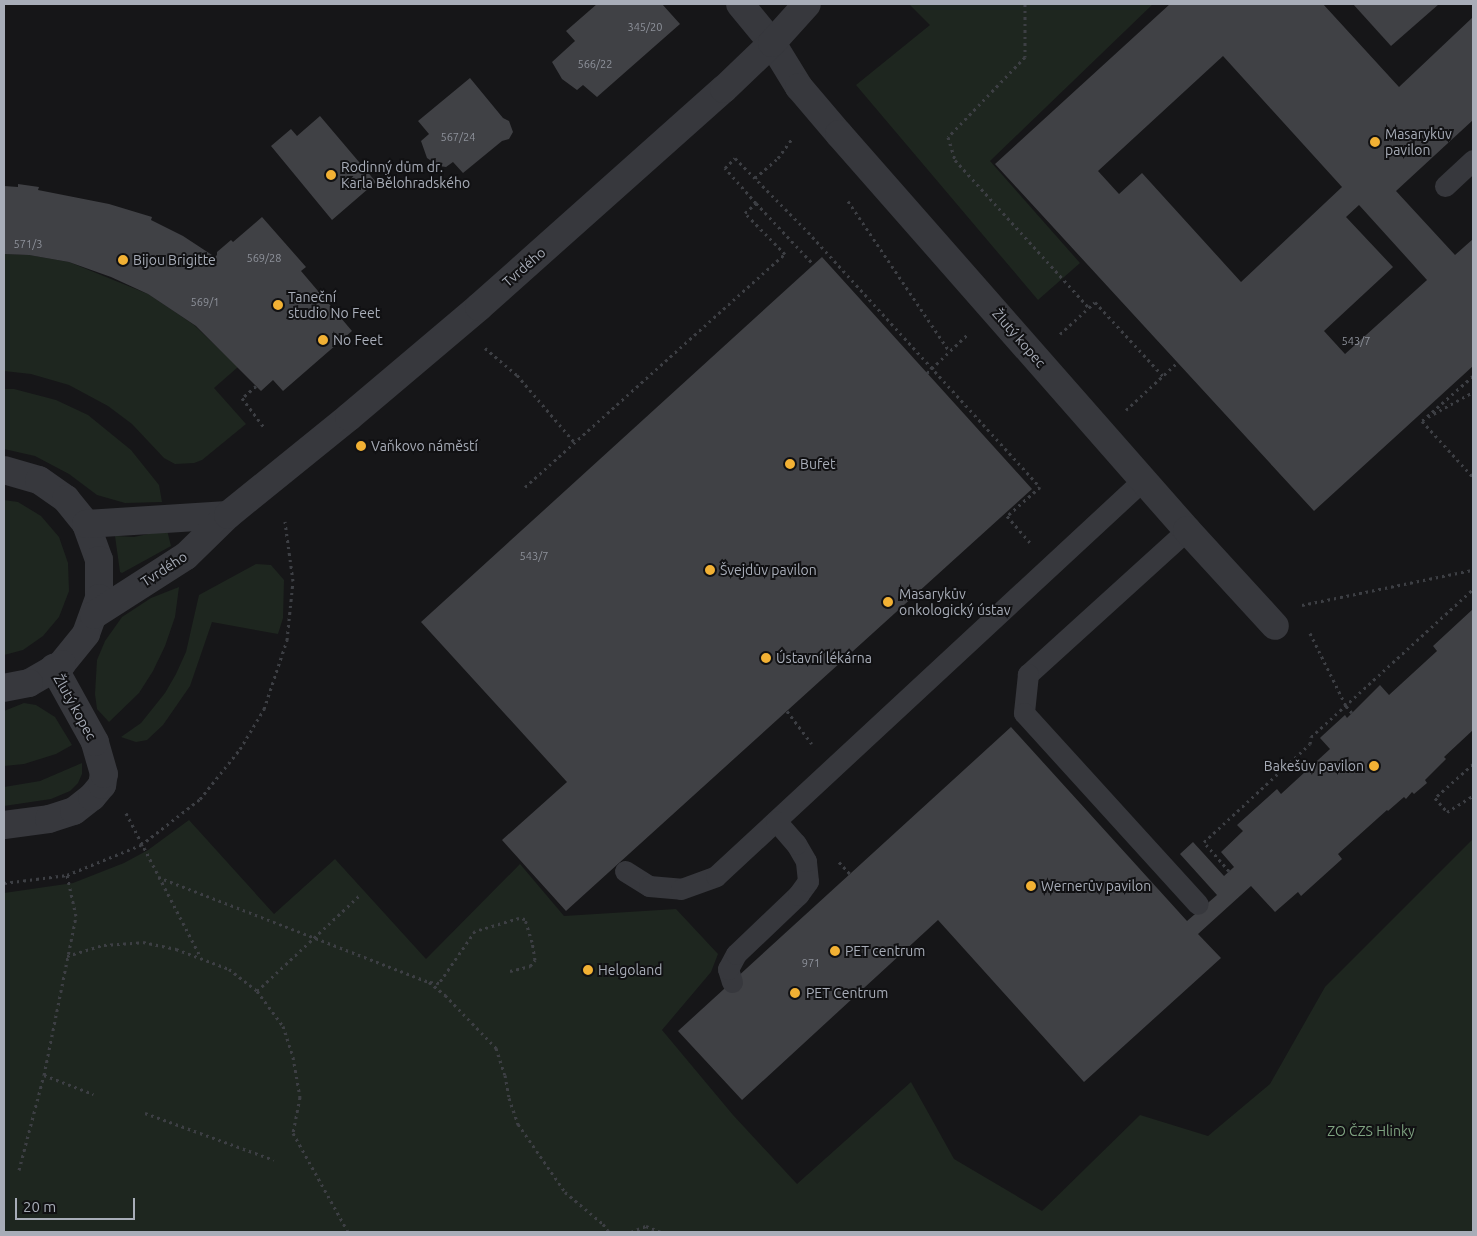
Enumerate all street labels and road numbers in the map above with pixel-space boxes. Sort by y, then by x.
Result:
street label: Tvrdého [499,244,549,290]
street label: Žlutý kopec [989,305,1049,371]
street label: Tvrdého [138,548,190,590]
street label: Žlutý kopec [50,671,100,743]

